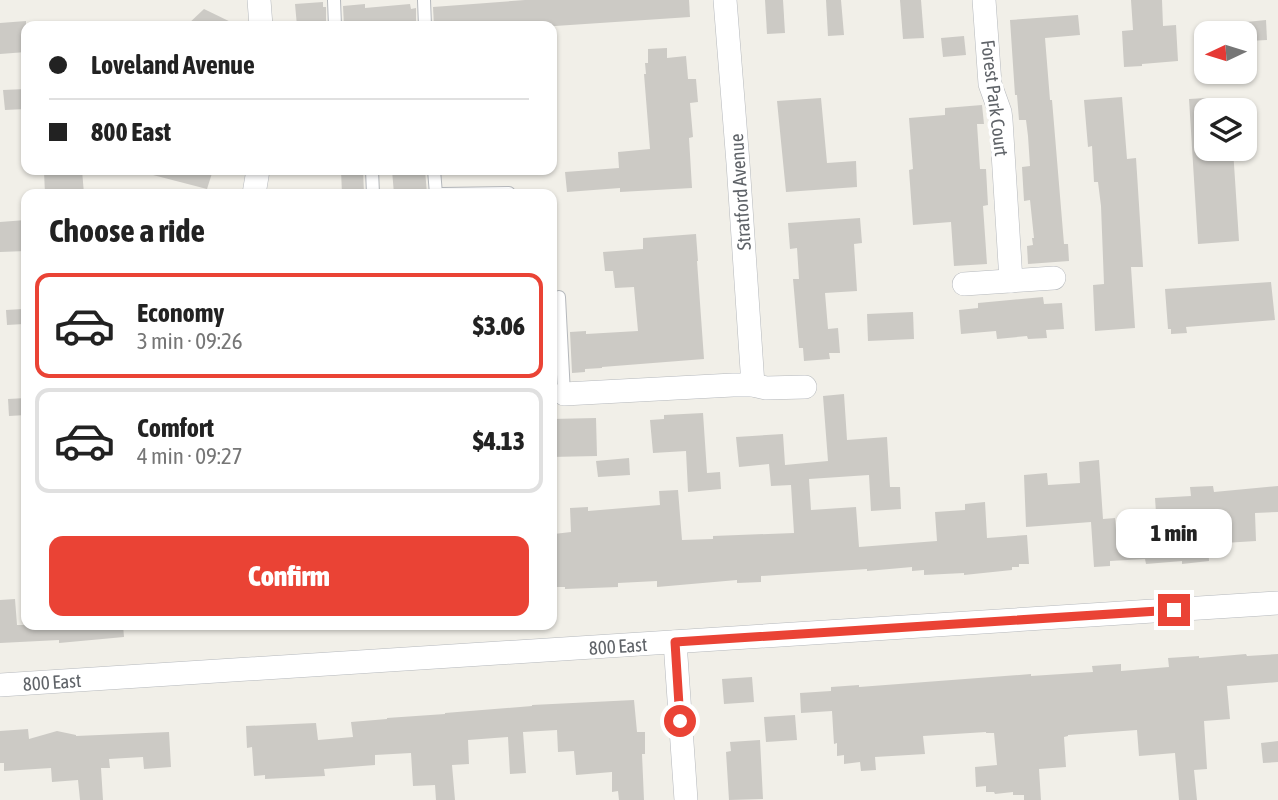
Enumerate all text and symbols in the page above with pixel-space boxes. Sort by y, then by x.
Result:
north arrow [1194,21,1256,84]
map controls [1194,21,1257,161]
street label: Forest Park Court [977,39,1013,157]
text: Loveland Avenue [91,50,255,80]
button: layers [1194,98,1257,161]
text: 800 East [91,117,171,147]
street label: Stratford Avenue [725,133,755,251]
text: Choose a ride [49,212,205,249]
icon: car [53,294,116,357]
text: Economy [137,298,224,328]
text: $3.06 [473,311,525,341]
text: 3 min · 09:26 [137,328,243,354]
icon: car [53,409,116,472]
text: Comfort [137,413,214,443]
text: $4.13 [473,426,525,456]
text: 4 min · 09:27 [137,443,243,469]
callout: 1 min [1116,508,1232,558]
text: 1 min [1151,520,1197,546]
button: Confirm [49,536,529,616]
route end [1158,594,1190,626]
street label: 800 East [588,633,648,659]
street label: 800 East [22,669,82,695]
route start [664,705,696,737]

